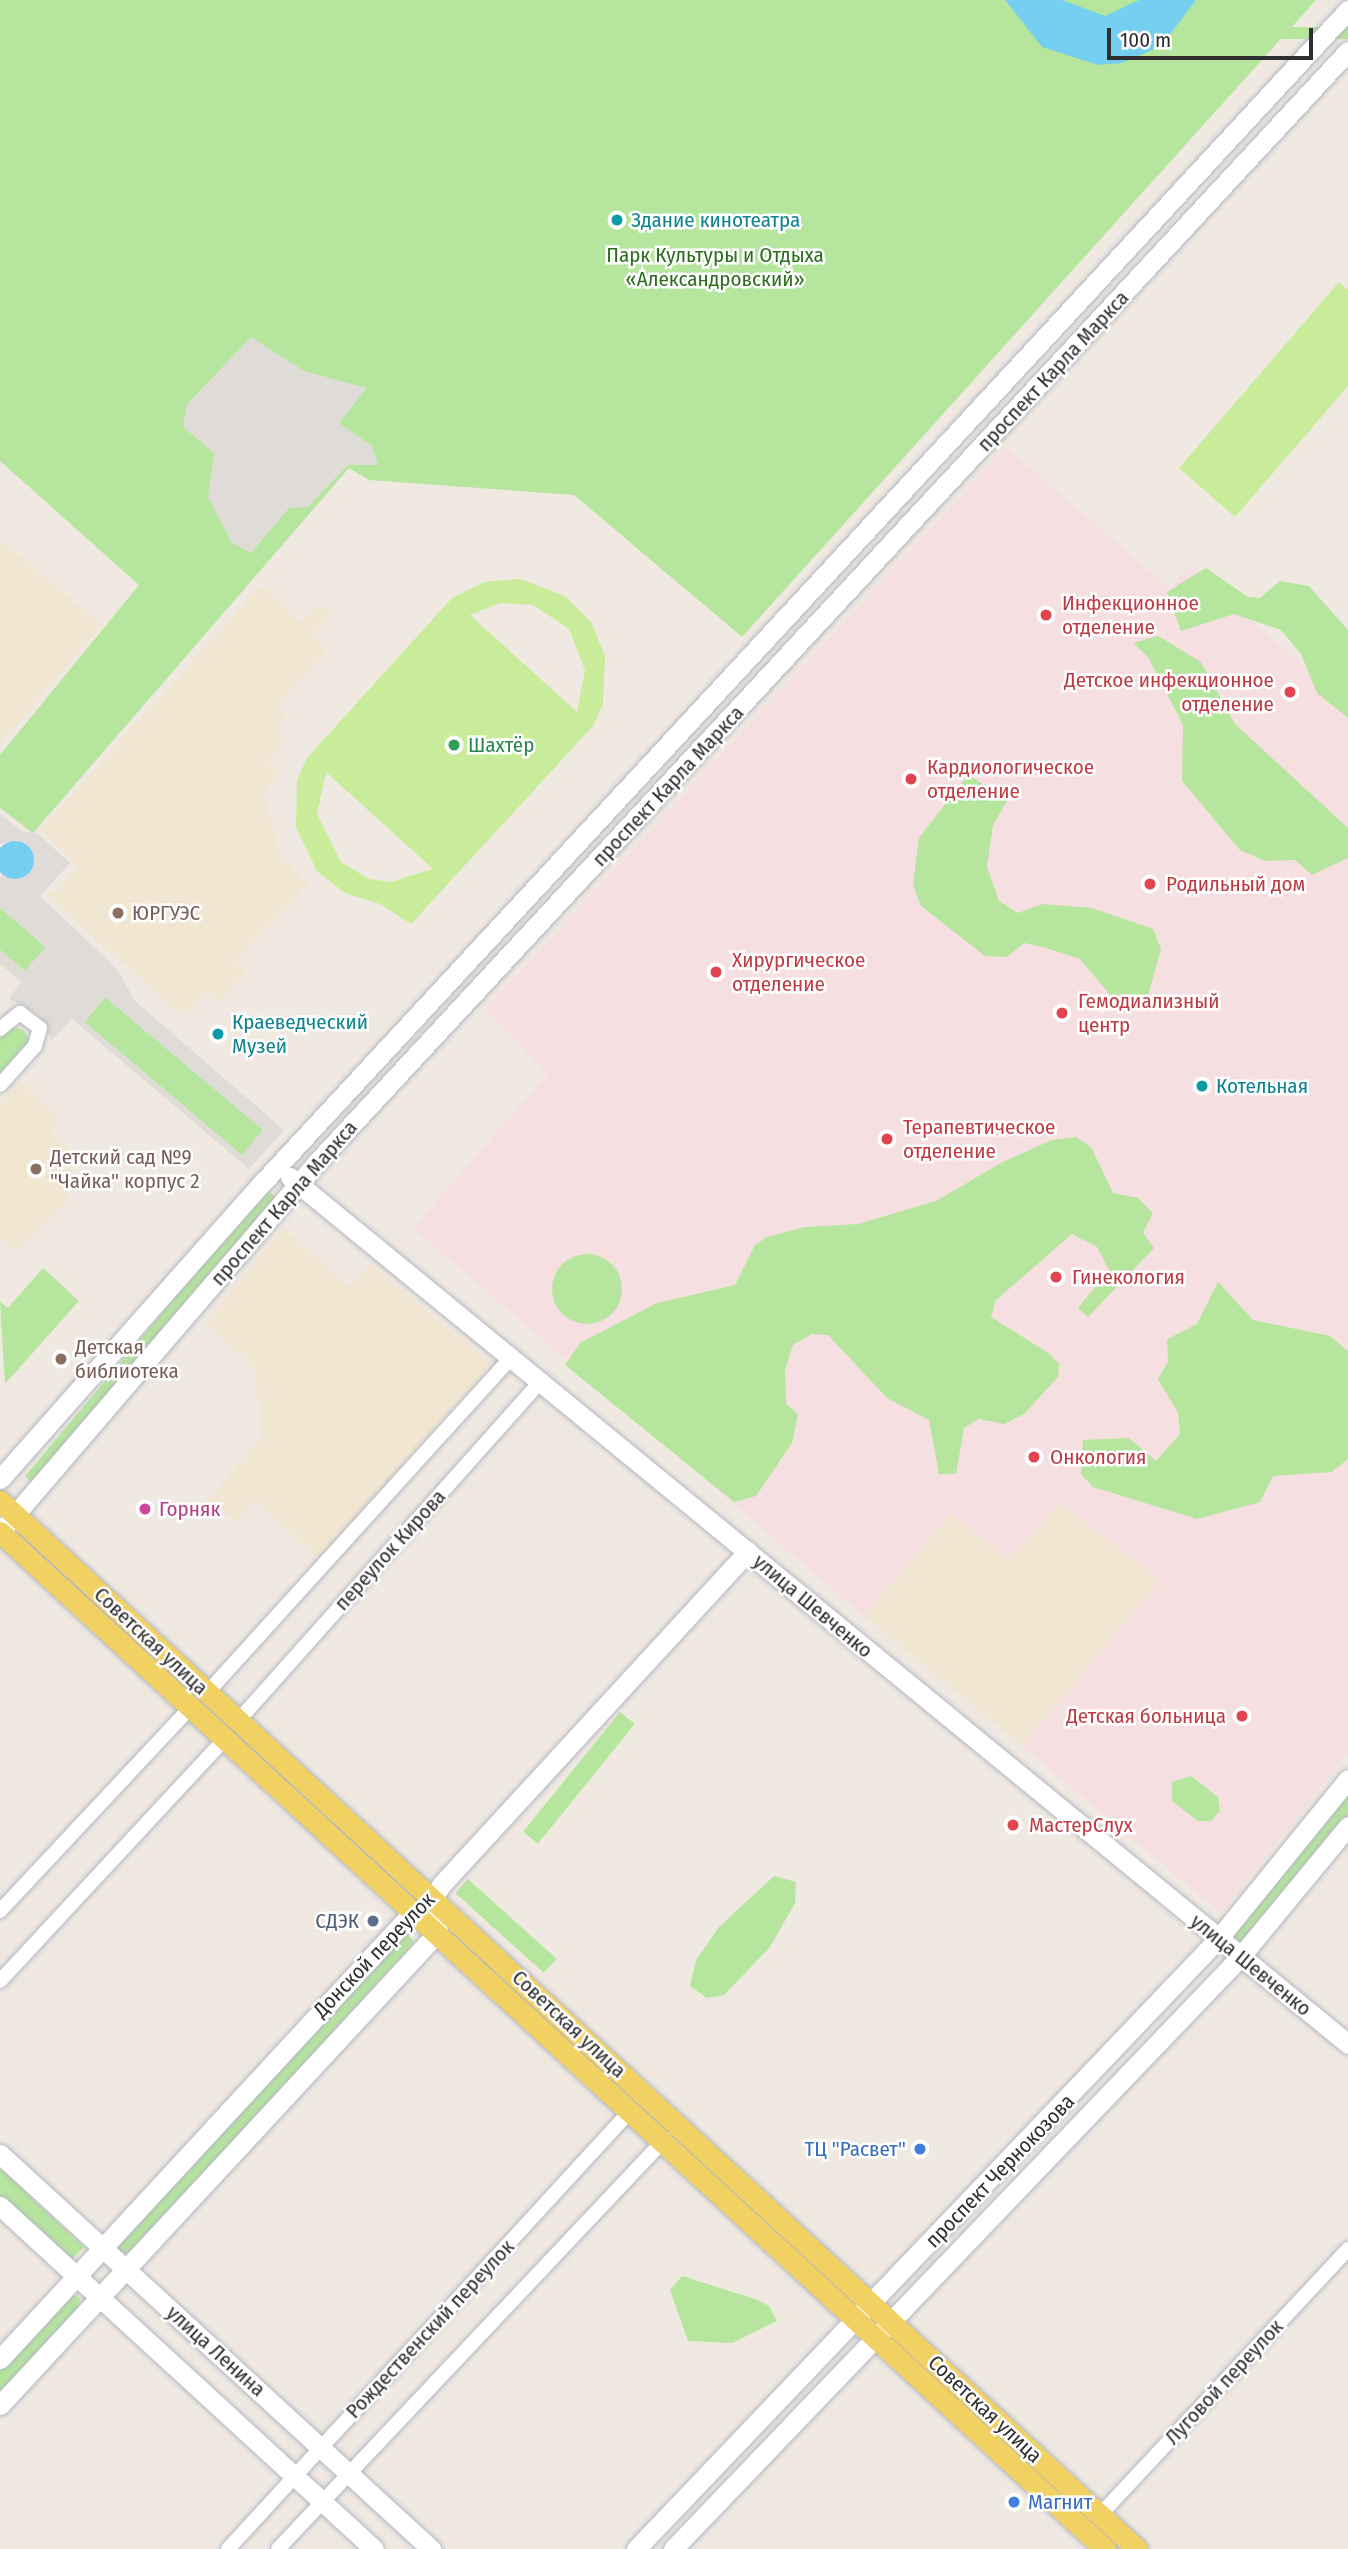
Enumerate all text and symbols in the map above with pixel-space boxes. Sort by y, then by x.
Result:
scale bar [1110,14,1316,58]
text: 100 m [1120,27,1171,53]
place label: Здание кинотеатра [631,207,800,233]
marker: Здание кинотеатра [609,212,625,228]
park label: Парк Культуры и Отдыха «Александровский» [606,242,824,292]
street label: проспект Карла Маркса [972,285,1134,457]
place label: Инфекционное отделение [1062,590,1199,640]
marker: Инфекционное отделение [1036,605,1056,625]
place label: Детское инфекционное отделение [1064,667,1274,717]
marker: Детское инфекционное отделение [1280,682,1300,702]
street label: проспект Карла Маркса [587,700,749,872]
place label: Шахтёр [468,732,534,758]
marker: Шахтёр [446,737,462,753]
place label: Кардиологическое отделение [927,754,1094,804]
marker: Кардиологическое отделение [901,769,921,789]
place label: Родильный дом [1166,871,1305,897]
marker: Родильный дом [1140,874,1160,894]
place label: ЮРГУЭС [132,900,200,926]
marker: ЮРГУЭС [110,905,126,921]
place label: Хирургическое отделение [732,947,865,997]
marker: Хирургическое отделение [706,962,726,982]
place label: Гемодиализный центр [1078,988,1220,1038]
marker: Гемодиализный центр [1052,1003,1072,1023]
place label: Краеведческий Музей [232,1009,368,1059]
marker: Краеведческий Музей [210,1026,226,1042]
place label: Котельная [1216,1073,1308,1099]
marker: Котельная [1194,1078,1210,1094]
place label: Терапевтическое отделение [903,1114,1055,1164]
street label: проспект Карла Маркса [205,1115,363,1291]
marker: Терапевтическое отделение [877,1129,897,1149]
place label: Детский сад №9 "Чайка" корпус 2 [50,1144,199,1194]
marker: Детский сад №9 "Чайка" корпус 2 [28,1161,44,1177]
place label: Гинекология [1072,1264,1185,1290]
marker: Гинекология [1046,1267,1066,1287]
place label: Детская библиотека [75,1334,179,1384]
marker: Детская библиотека [53,1351,69,1367]
place label: Онкология [1050,1444,1147,1470]
marker: Онкология [1024,1447,1044,1467]
street label: переулок Кирова [329,1484,451,1616]
place label: Горняк [159,1496,220,1522]
marker: Горняк [137,1501,153,1517]
street label: улица Шевченко [748,1549,878,1663]
street label: Советская улица [89,1582,213,1700]
place label: Детская больница [1066,1703,1226,1729]
marker: Детская больница [1232,1706,1252,1726]
place label: МастерСлух [1029,1812,1133,1838]
marker: МастерСлух [1003,1815,1023,1835]
street label: Донской переулок [308,1887,440,2023]
place label: СДЭК [315,1908,359,1934]
street label: улица Шевченко [1186,1909,1316,2021]
marker: СДЭК [365,1913,381,1929]
street label: Советская улица [507,1965,631,2083]
street label: проспект Чернокозова [920,2089,1080,2253]
place label: ТЦ "Расвет" [805,2136,906,2162]
marker: ТЦ "Расвет" [912,2141,928,2157]
street label: Рождественский переулок [341,2234,519,2424]
street label: улица Ленина [161,2300,271,2402]
street label: Луговой переулок [1160,2314,1288,2450]
street label: Советская улица [923,2350,1047,2468]
place label: Магнит [1028,2489,1092,2515]
marker: Магнит [1006,2494,1022,2510]

